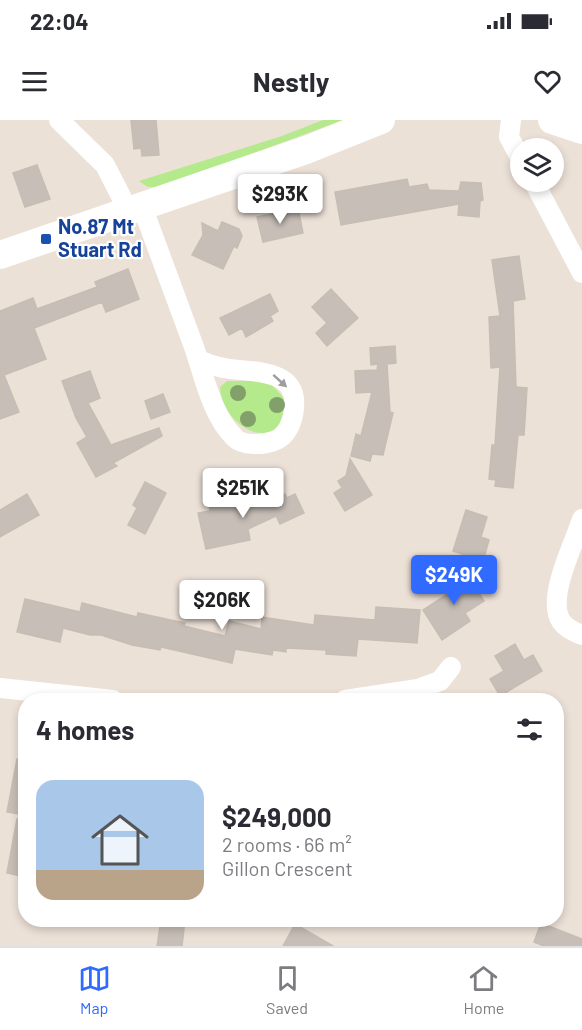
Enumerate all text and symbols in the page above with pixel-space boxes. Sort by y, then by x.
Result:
text: 22:04 [30,8,89,34]
icon: menu [18,65,51,98]
text: Nestly [253,65,329,97]
icon: heart [531,65,564,98]
map controls [510,138,564,192]
button: layers [510,138,564,192]
pin: $293K [238,174,322,225]
text: $293K [252,181,308,205]
place label: No.87 Mt Stuart Rd [58,214,142,261]
marker: No.87 Mt Stuart Rd [39,232,53,246]
one-way arrow [273,374,288,387]
pin: $251K [201,468,285,519]
text: $251K [217,475,269,499]
pin: $249K [412,555,496,606]
text: $249K [425,562,483,586]
pin: $206K [180,580,264,631]
text: $206K [193,587,251,611]
icon: filters [513,713,546,746]
text: 4 homes [36,714,134,745]
text: $249,000 [222,801,332,832]
icon: home [84,804,156,876]
text: 2 rooms · 66 m² [222,832,352,856]
text: Gillon Crescent [222,856,353,880]
tab: Map [78,962,111,1017]
tab: Saved [266,962,308,1017]
tab: Home [463,962,504,1017]

